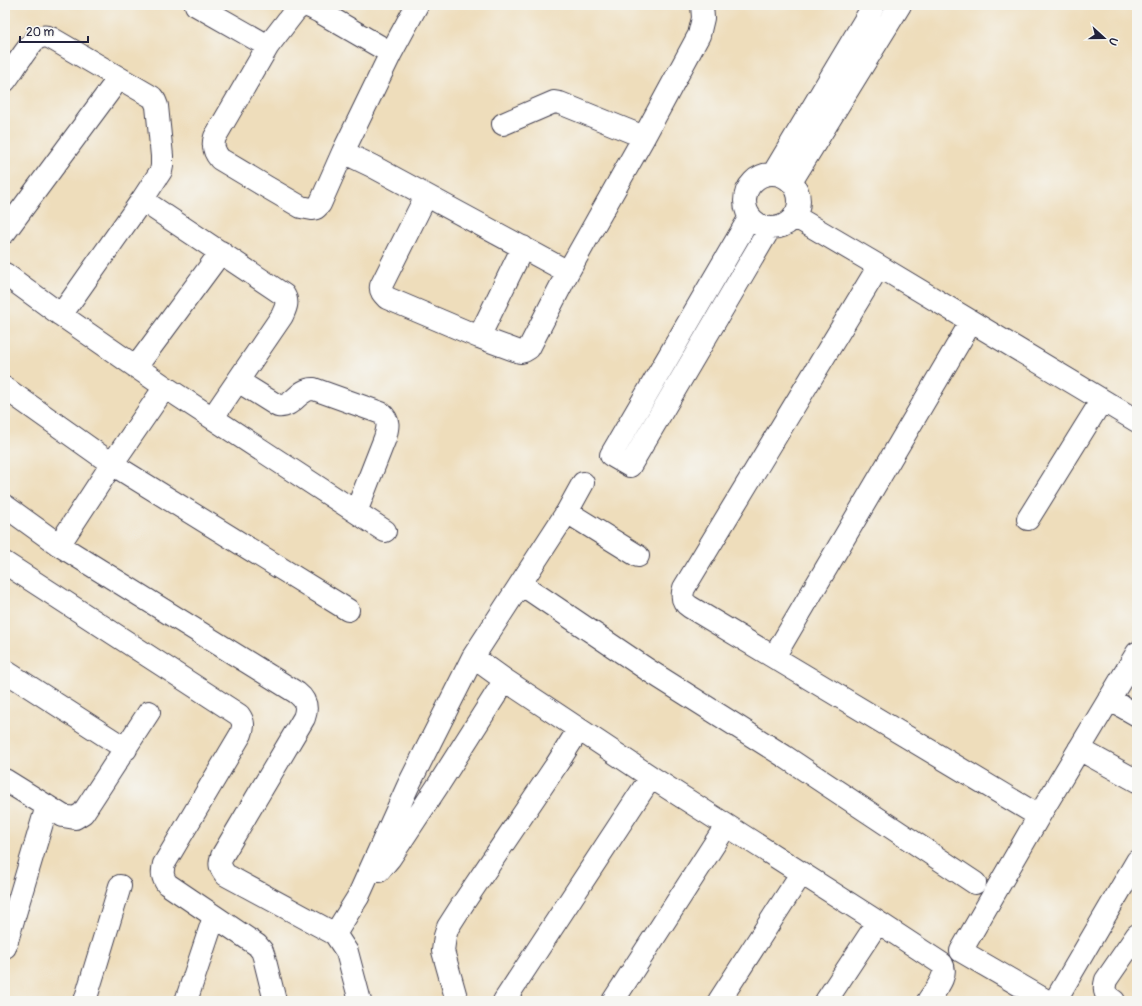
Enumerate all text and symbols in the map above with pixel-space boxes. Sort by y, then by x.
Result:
scale bar [20,18,88,44]
north arrow [1084,18,1124,58]
text: 20 m [26,25,55,40]
text: U [1105,36,1120,47]

